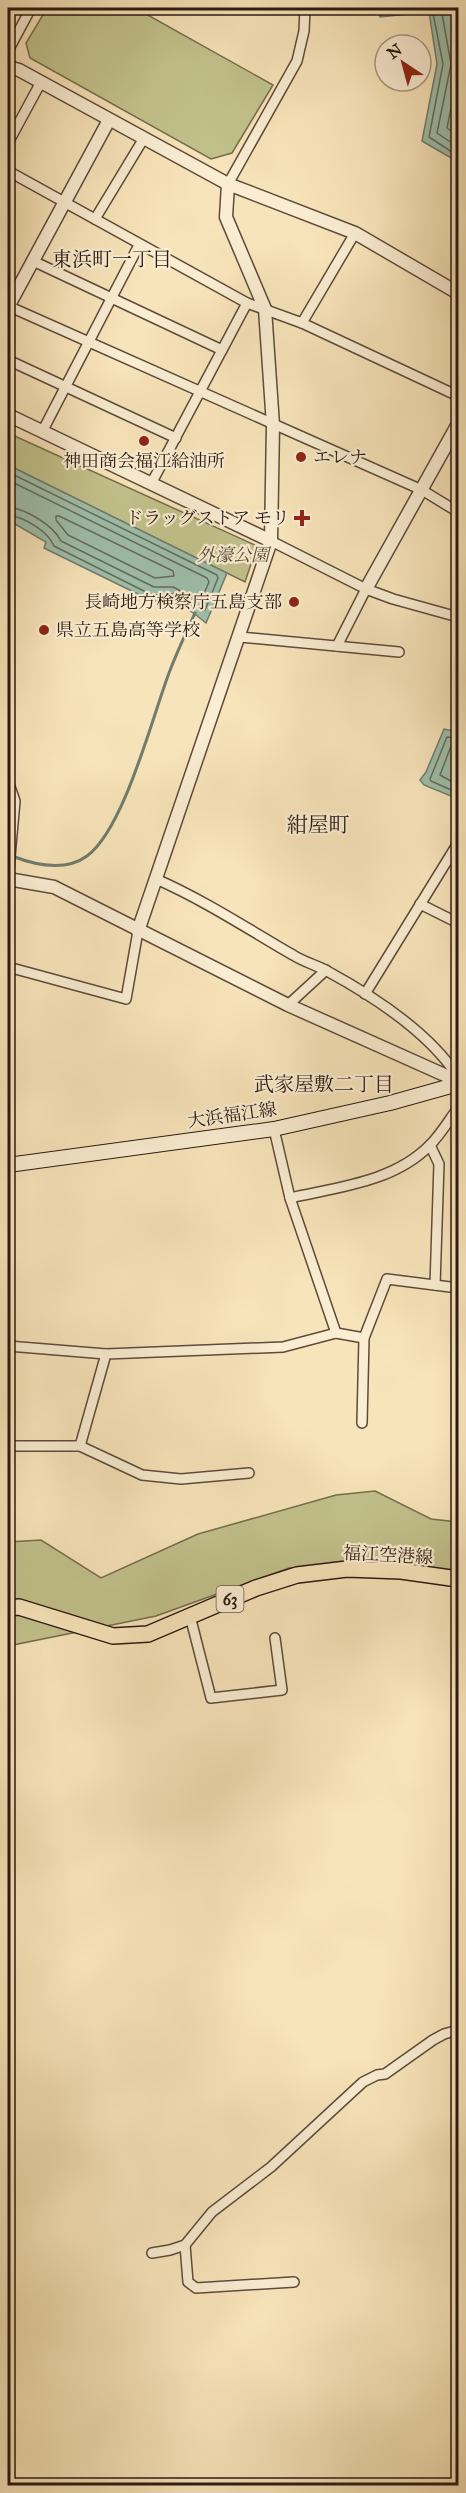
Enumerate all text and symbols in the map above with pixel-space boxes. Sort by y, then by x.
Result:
north arrow [373,33,433,93]
text: N [383,39,406,63]
district label: 東浜町一丁目 [52,247,172,271]
marker: 神田商会福江給油所 [137,434,151,448]
place label: エレナ [313,446,367,468]
place label: 神田商会福江給油所 [63,450,225,472]
marker: エレナ [294,450,308,464]
place label: ドラッグストア モリ [125,507,290,529]
marker: ドラッグストア モリ [295,511,309,525]
park label: 外濠公園 [197,544,272,566]
place label: 長崎地方検察庁五島支部 [84,591,282,613]
marker: 長崎地方検察庁五島支部 [287,595,301,609]
place label: 県立五島高等学校 [56,619,200,641]
marker: 県立五島高等学校 [37,623,51,637]
district label: 紺屋町 [287,812,350,838]
district label: 武家屋敷二丁目 [254,1072,394,1096]
street label: 大浜福江線 [186,1098,278,1132]
street label: 福江空港線 [342,1542,434,1568]
road number: 63 [216,1586,244,1612]

